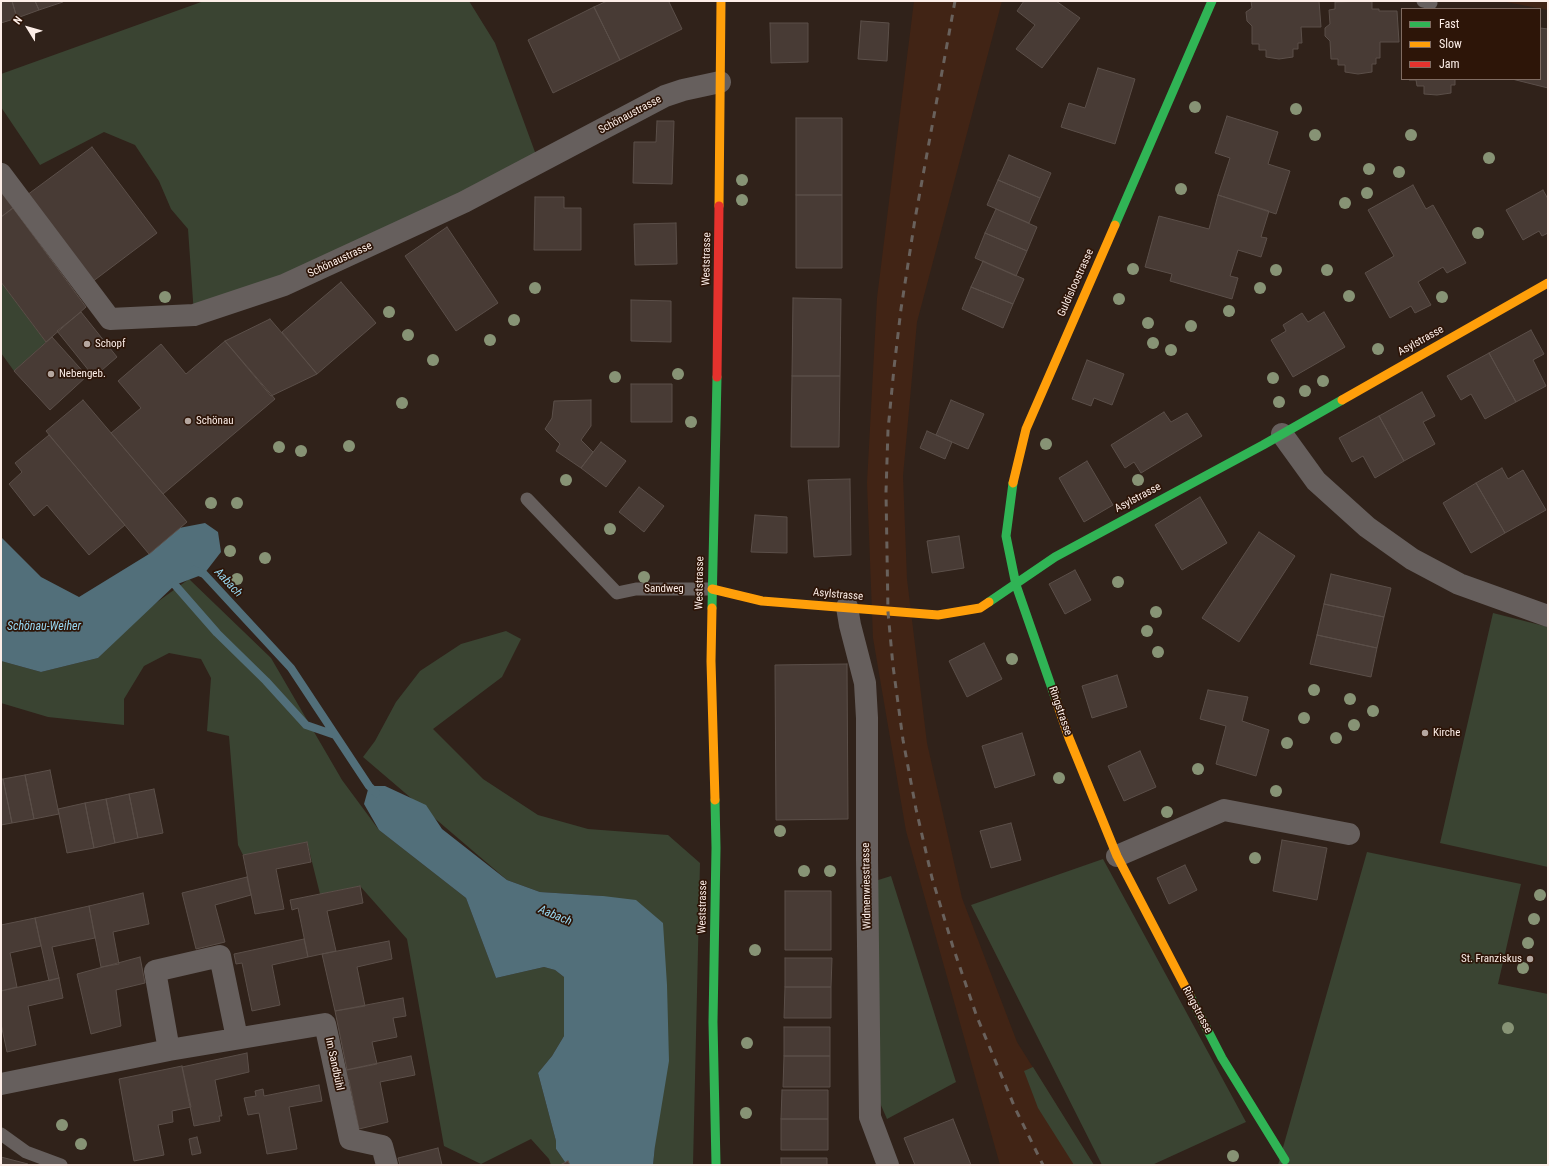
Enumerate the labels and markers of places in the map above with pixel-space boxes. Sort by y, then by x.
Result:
place label: Schopf [95,337,126,351]
marker: Schopf [82,339,92,349]
place label: Nebengeb. [59,367,106,381]
marker: Nebengeb. [46,369,56,379]
place label: Schönau [196,414,234,428]
marker: Schönau [183,416,193,426]
place label: Kirche [1433,726,1460,740]
marker: Kirche [1420,728,1430,738]
place label: St. Franziskus [1461,952,1522,966]
marker: St. Franziskus [1525,954,1535,964]

